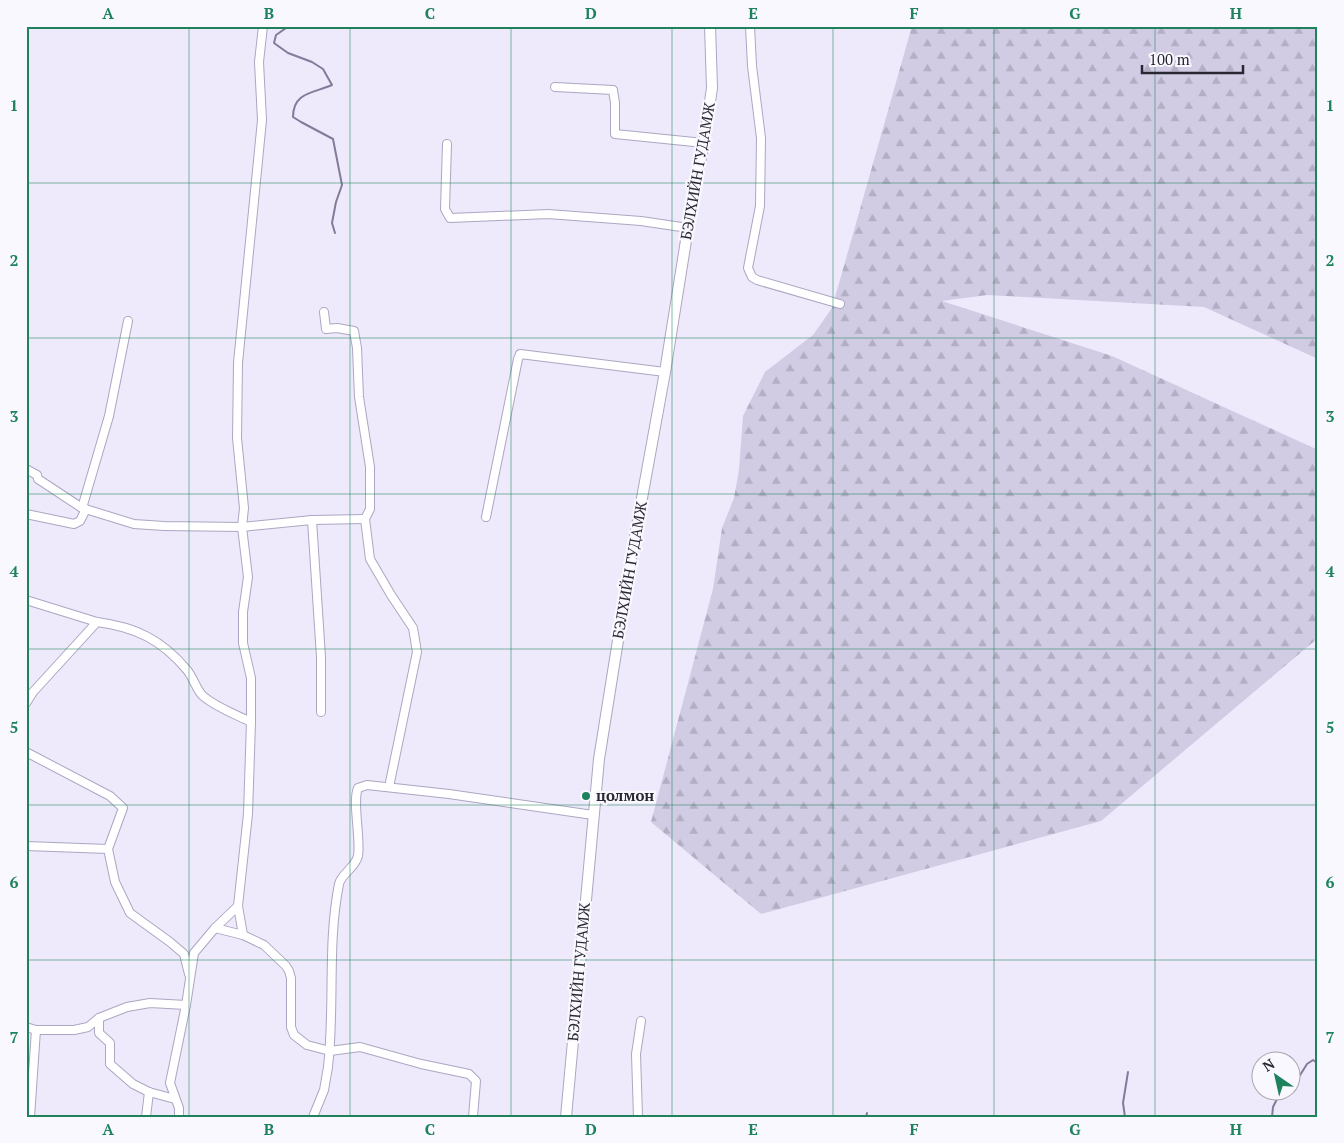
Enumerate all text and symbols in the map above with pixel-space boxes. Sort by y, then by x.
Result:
text: A [102,2,114,24]
text: B [264,2,274,24]
text: C [425,2,435,24]
text: D [585,2,597,24]
text: E [748,2,758,24]
text: F [909,2,919,24]
text: G [1069,2,1081,24]
text: H [1230,2,1242,24]
scale bar [1142,42,1243,74]
text: 100 m [1149,49,1190,69]
text: 1 [9,94,19,116]
text: 1 [1325,94,1335,116]
street label: БЭЛХИЙН ГУДАМЖ [675,100,719,241]
text: 2 [9,249,19,271]
text: 2 [1325,249,1335,271]
text: 3 [9,405,19,427]
text: 3 [1325,405,1335,427]
street label: БЭЛХИЙН ГУДАМЖ [607,499,651,640]
text: 4 [9,560,19,582]
text: 4 [1325,560,1335,582]
text: 5 [9,716,19,738]
text: 5 [1325,716,1335,738]
place label: цолмон [596,785,654,805]
marker: цолмон [580,790,592,802]
text: 6 [9,871,19,893]
text: 6 [1325,871,1335,893]
street label: БЭЛХИЙН ГУДАМЖ [562,901,594,1042]
text: 7 [9,1026,19,1048]
text: 7 [1325,1026,1335,1048]
north arrow [1252,1050,1302,1100]
text: N [1259,1054,1278,1076]
text: A [102,1118,114,1140]
text: B [264,1118,274,1140]
text: C [425,1118,435,1140]
text: D [585,1118,597,1140]
text: E [748,1118,758,1140]
text: F [909,1118,919,1140]
text: G [1069,1118,1081,1140]
text: H [1230,1118,1242,1140]

